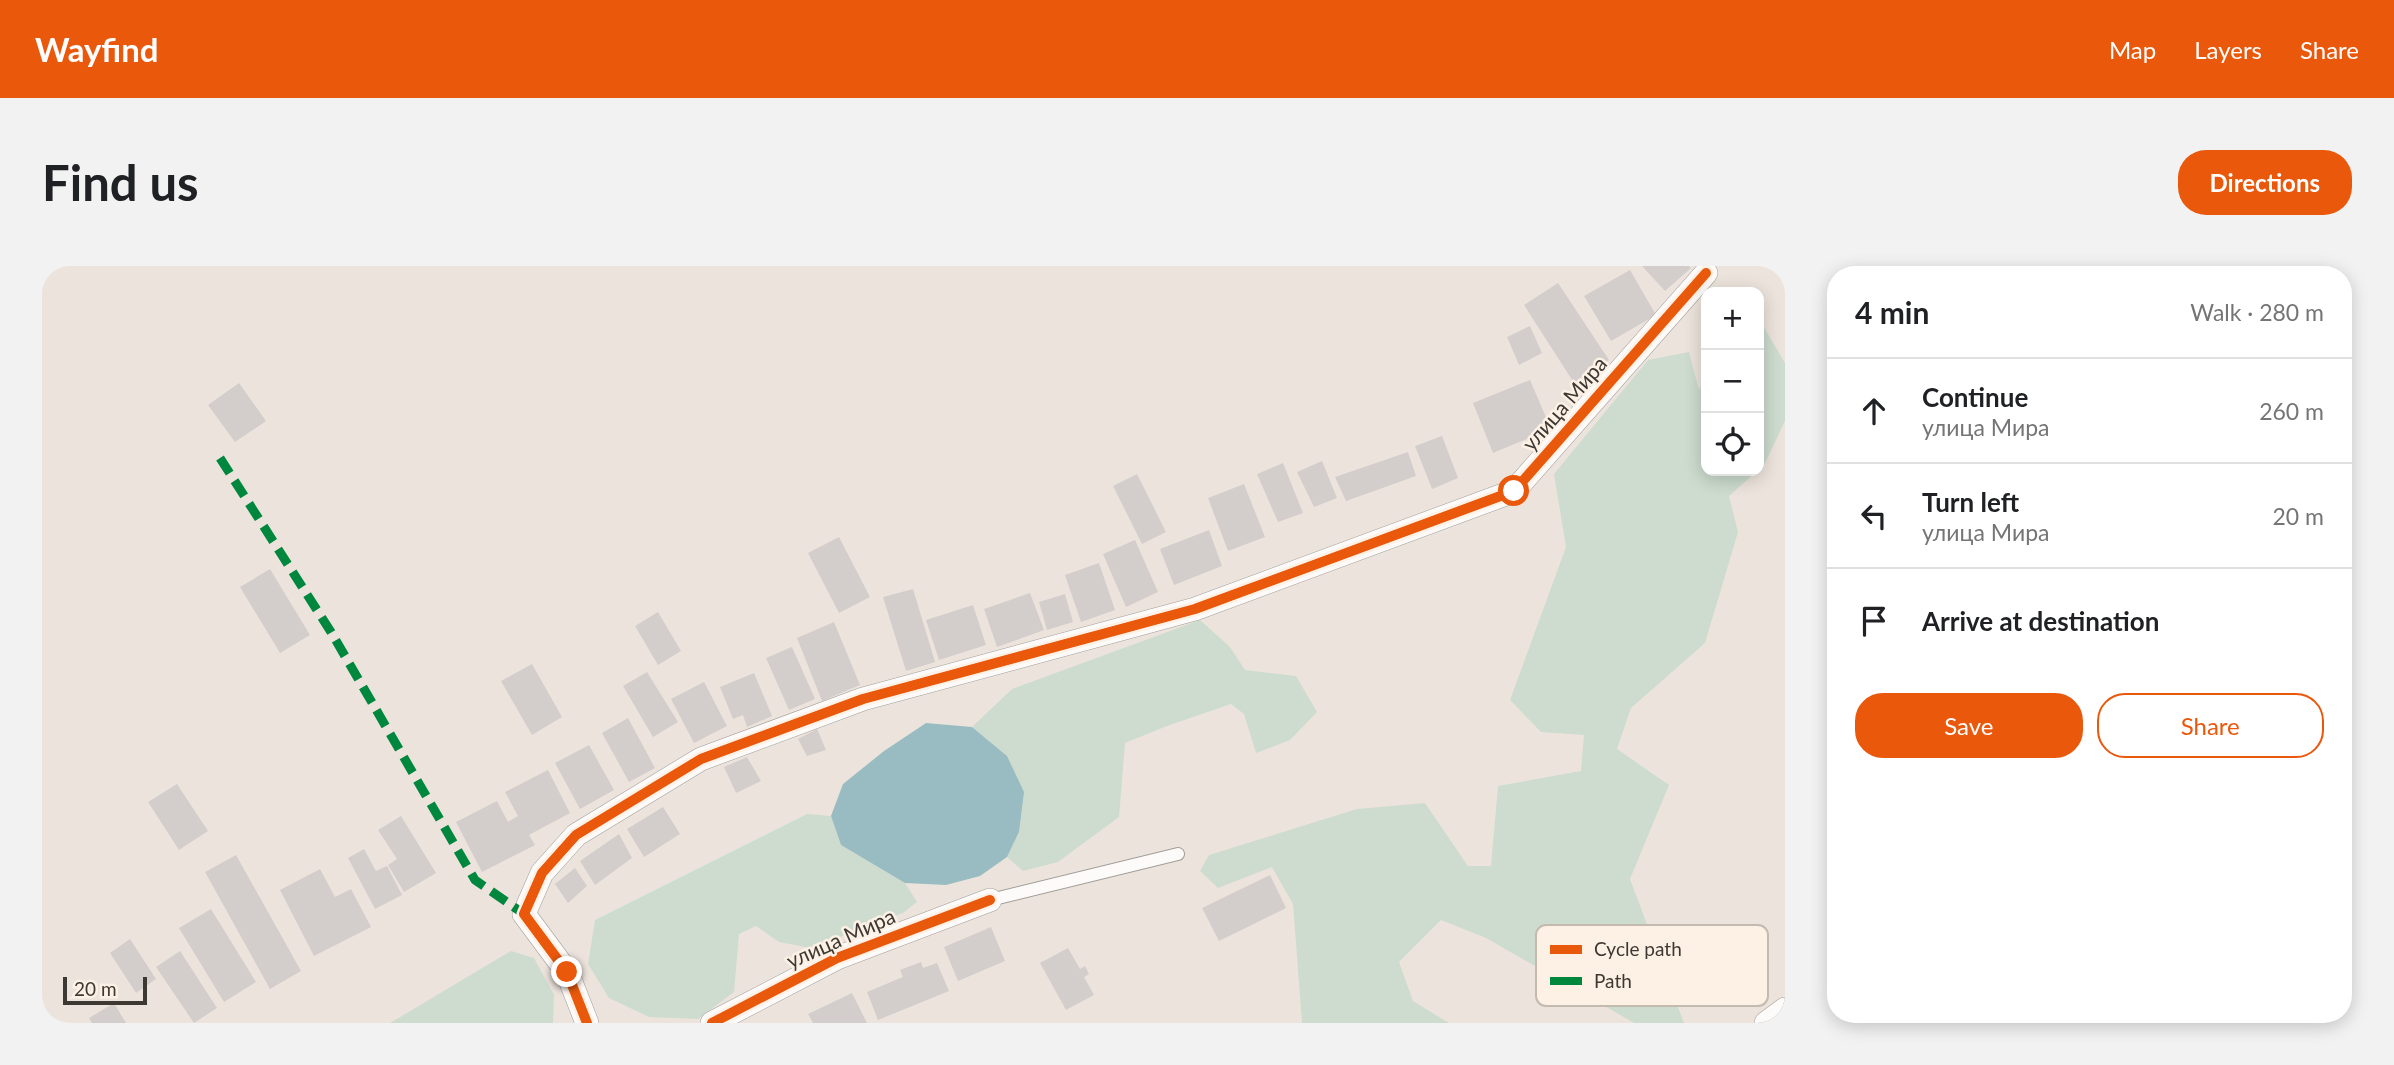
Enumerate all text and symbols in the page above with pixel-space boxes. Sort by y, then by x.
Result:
text: Wayfind [35,29,159,69]
text: Map [2109,35,2156,64]
text: Layers [2194,35,2262,64]
text: Share [2300,35,2359,64]
button: Directions [2178,150,2352,215]
text: Find us [42,153,199,211]
map controls [1701,287,1764,476]
button: + [1701,287,1764,350]
text: 4 min [1855,294,1929,330]
text: Walk · 280 m [2190,298,2324,326]
button: − [1701,350,1764,413]
street label: улица Мира [1516,351,1611,455]
text: Continue [1922,381,2028,413]
icon: ahead [1855,392,1893,430]
text: 260 m [2259,397,2324,425]
button: locate [1701,413,1764,476]
text: улица Мира [1922,413,2049,441]
route start [1498,475,1529,506]
text: Turn left [1922,486,2019,518]
icon: left [1855,497,1893,535]
text: 20 m [2273,502,2324,530]
text: улица Мира [1922,518,2049,546]
icon: arrive [1855,602,1893,640]
text: Arrive at destination [1922,605,2159,637]
button: Save [1855,693,2083,758]
button: Share [2097,693,2324,758]
street label: улица Мира [782,903,899,973]
legend [1536,925,1768,1006]
text: Cycle path [1594,937,1682,960]
route end [551,956,582,987]
text: Path [1594,969,1632,992]
scale bar [63,974,147,1006]
text: 20 m [74,977,117,1000]

